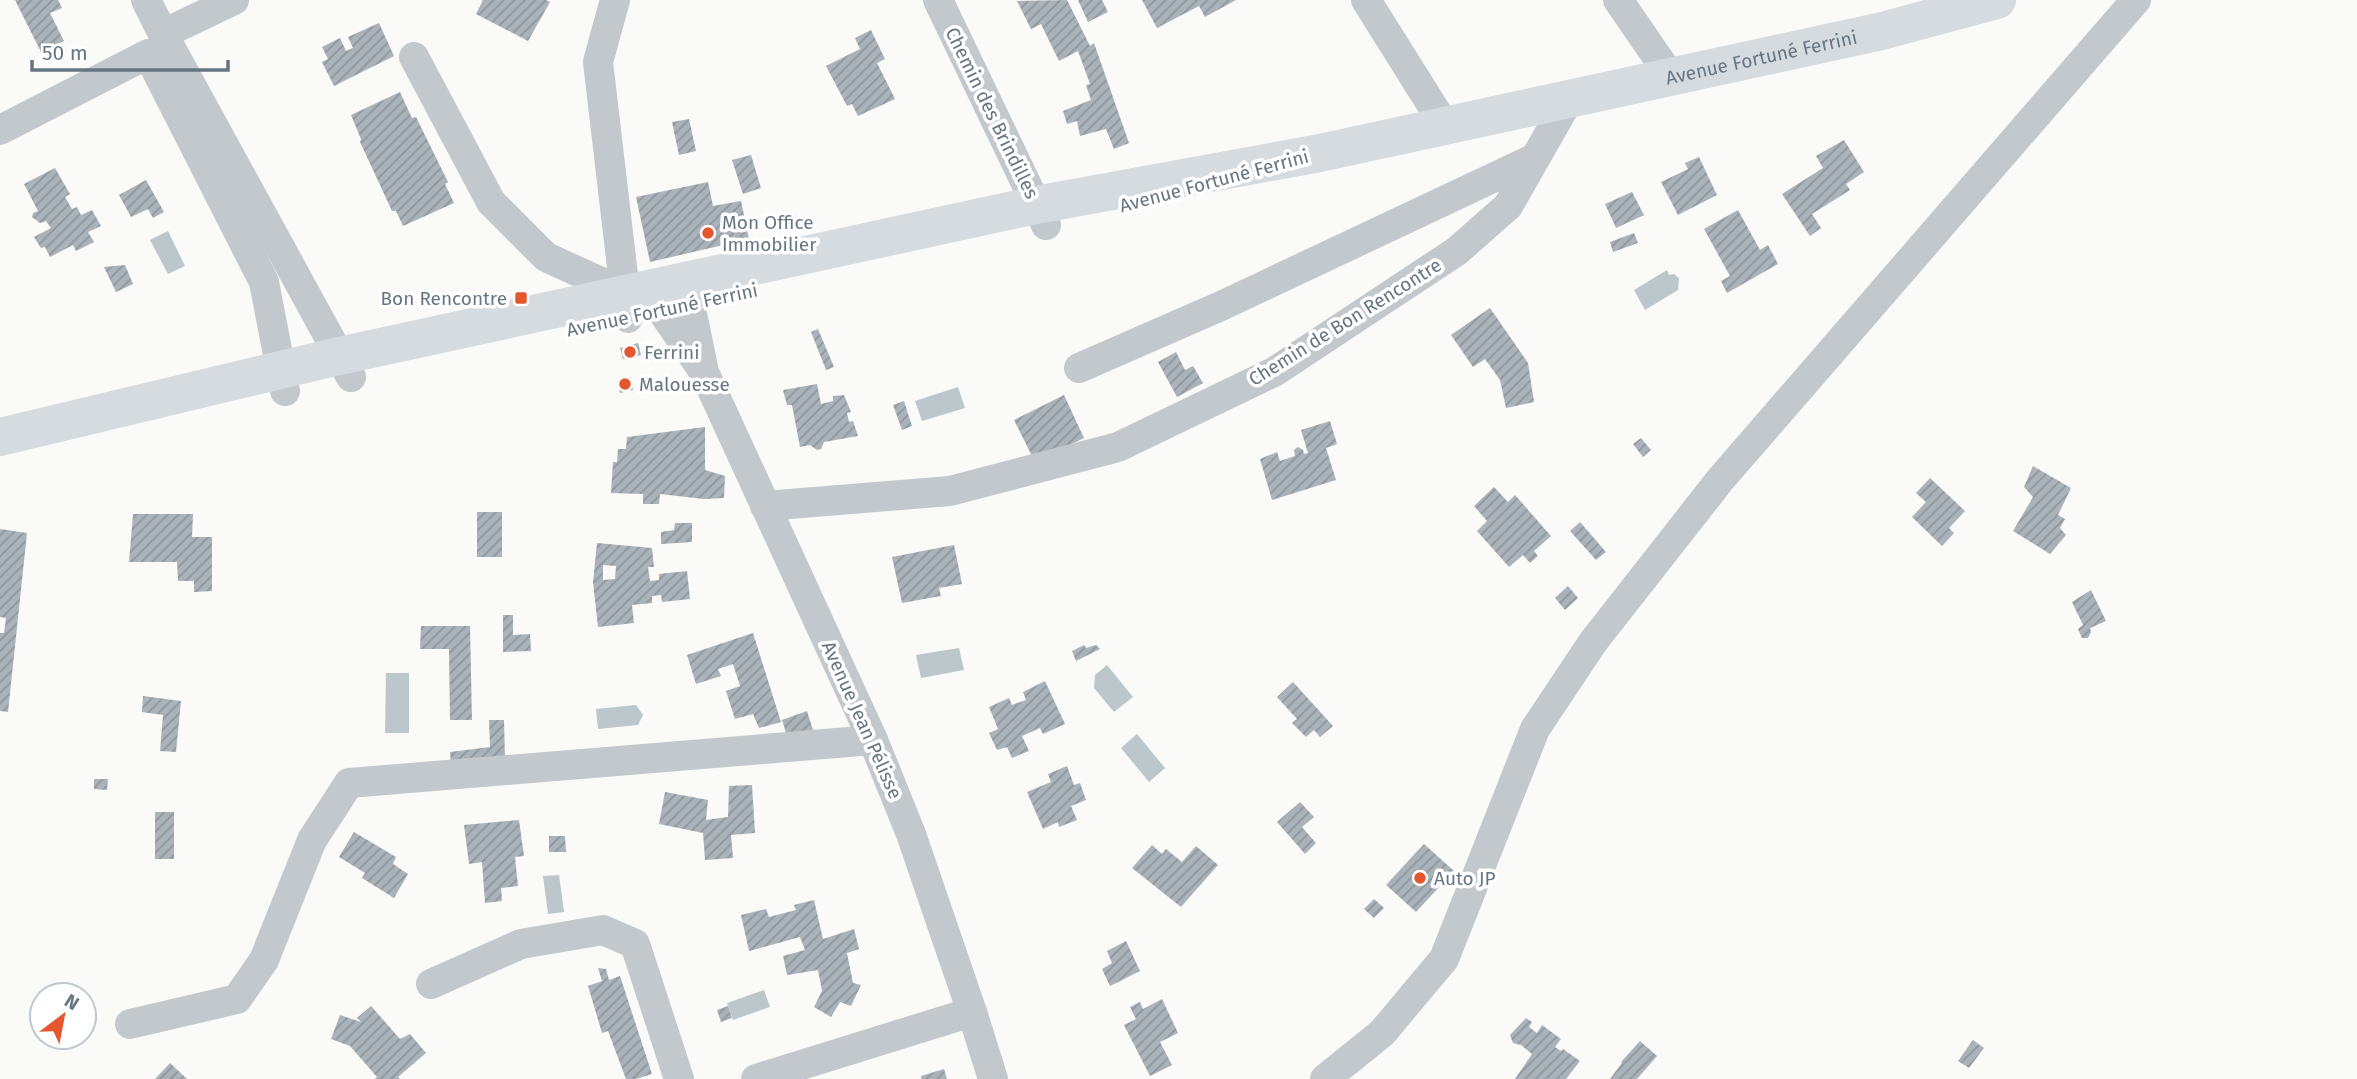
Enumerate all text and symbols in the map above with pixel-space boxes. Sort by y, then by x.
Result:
street label: Chemin des Brindilles [941,24,1044,203]
street label: Avenue Fortuné Ferrini [1663,25,1859,89]
scale bar [32,28,228,72]
text: 50 m [42,40,88,66]
street label: Avenue Fortuné Ferrini [1117,145,1311,217]
place label: Mon Office Immobilier [722,211,817,256]
marker: Mon Office Immobilier [700,225,716,241]
street label: Chemin de Bon Rencontre [1244,253,1446,391]
street label: Avenue Fortuné Ferrini [564,278,760,342]
place label: Bon Rencontre [381,287,507,310]
marker: Bon Rencontre [513,290,529,306]
place label: Ferrini [644,341,700,364]
marker: Ferrini [622,344,638,360]
place label: Malouesse [639,373,730,396]
marker: Malouesse [617,376,633,392]
street label: Avenue Jean Pélisse [817,638,907,802]
place label: Auto JP [1434,867,1495,890]
marker: Auto JP [1412,870,1428,886]
north arrow [28,981,98,1051]
text: N [60,989,83,1015]

